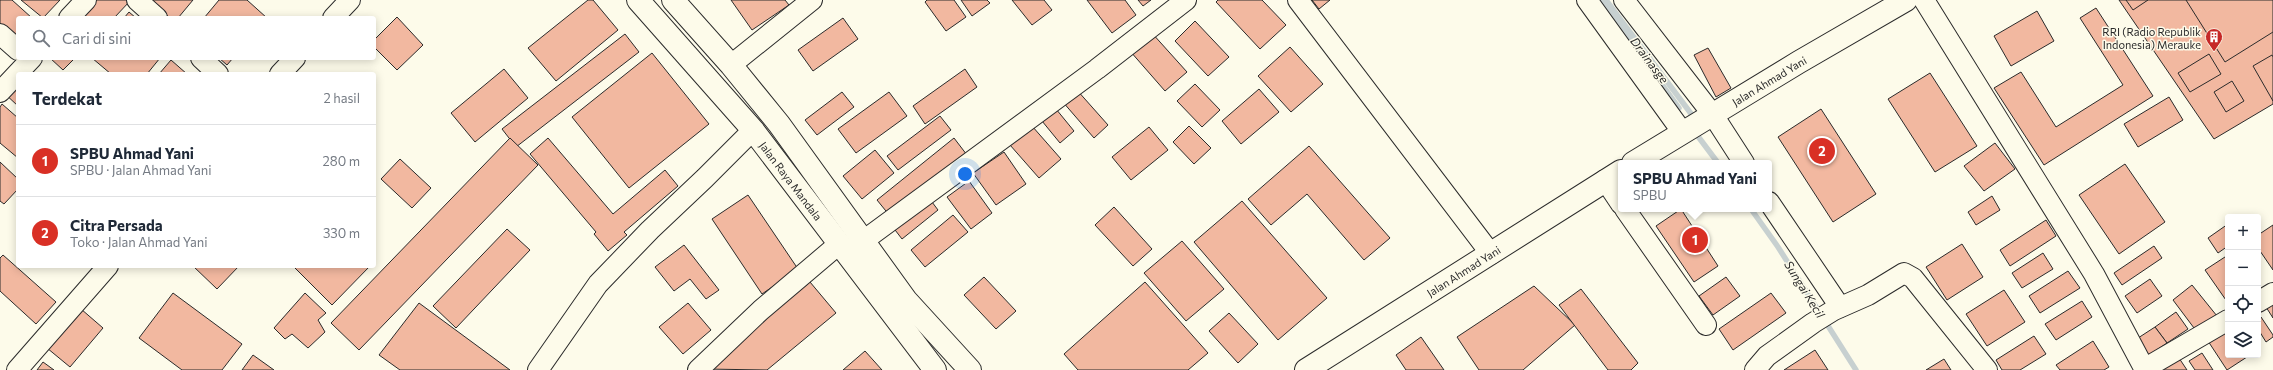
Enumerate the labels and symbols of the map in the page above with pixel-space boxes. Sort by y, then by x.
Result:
place label: RRI (Radio Republik Indonesia) Merauke [2102,25,2201,51]
building icon: RRI (Radio Republik Indonesia) Merauke [2204,27,2224,52]
water label: Drainasge [1628,34,1672,86]
street label: Jalan Ahmad Yani [1729,53,1808,109]
pin: 2 [1809,136,1835,166]
street label: Jalan Raya Mandala [756,139,825,223]
your location [955,164,975,184]
pin: 1 [1682,225,1708,255]
street label: Jalan Ahmad Yani [1424,242,1503,300]
water label: Sungai Kecil [1782,258,1829,321]

